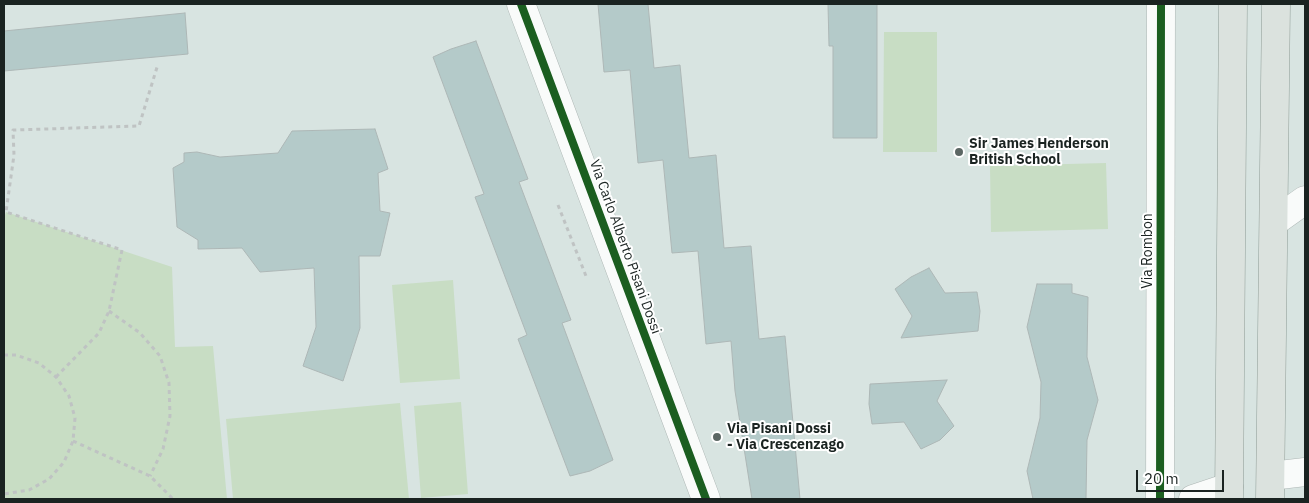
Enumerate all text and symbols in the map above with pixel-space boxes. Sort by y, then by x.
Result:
place label: Sir James Henderson British School [969,136,1109,168]
marker: Sir James Henderson British School [953,146,965,158]
street label: Via Carlo Alberto Pisani Dossi [586,158,664,336]
street label: Via Rombon [1140,213,1156,289]
place label: Via Pisani Dossi - Via Crescenzago [727,421,844,454]
marker: Via Pisani Dossi - Via Crescenzago [711,431,723,443]
scale bar [1139,460,1226,492]
text: 20 m [1144,469,1179,488]

